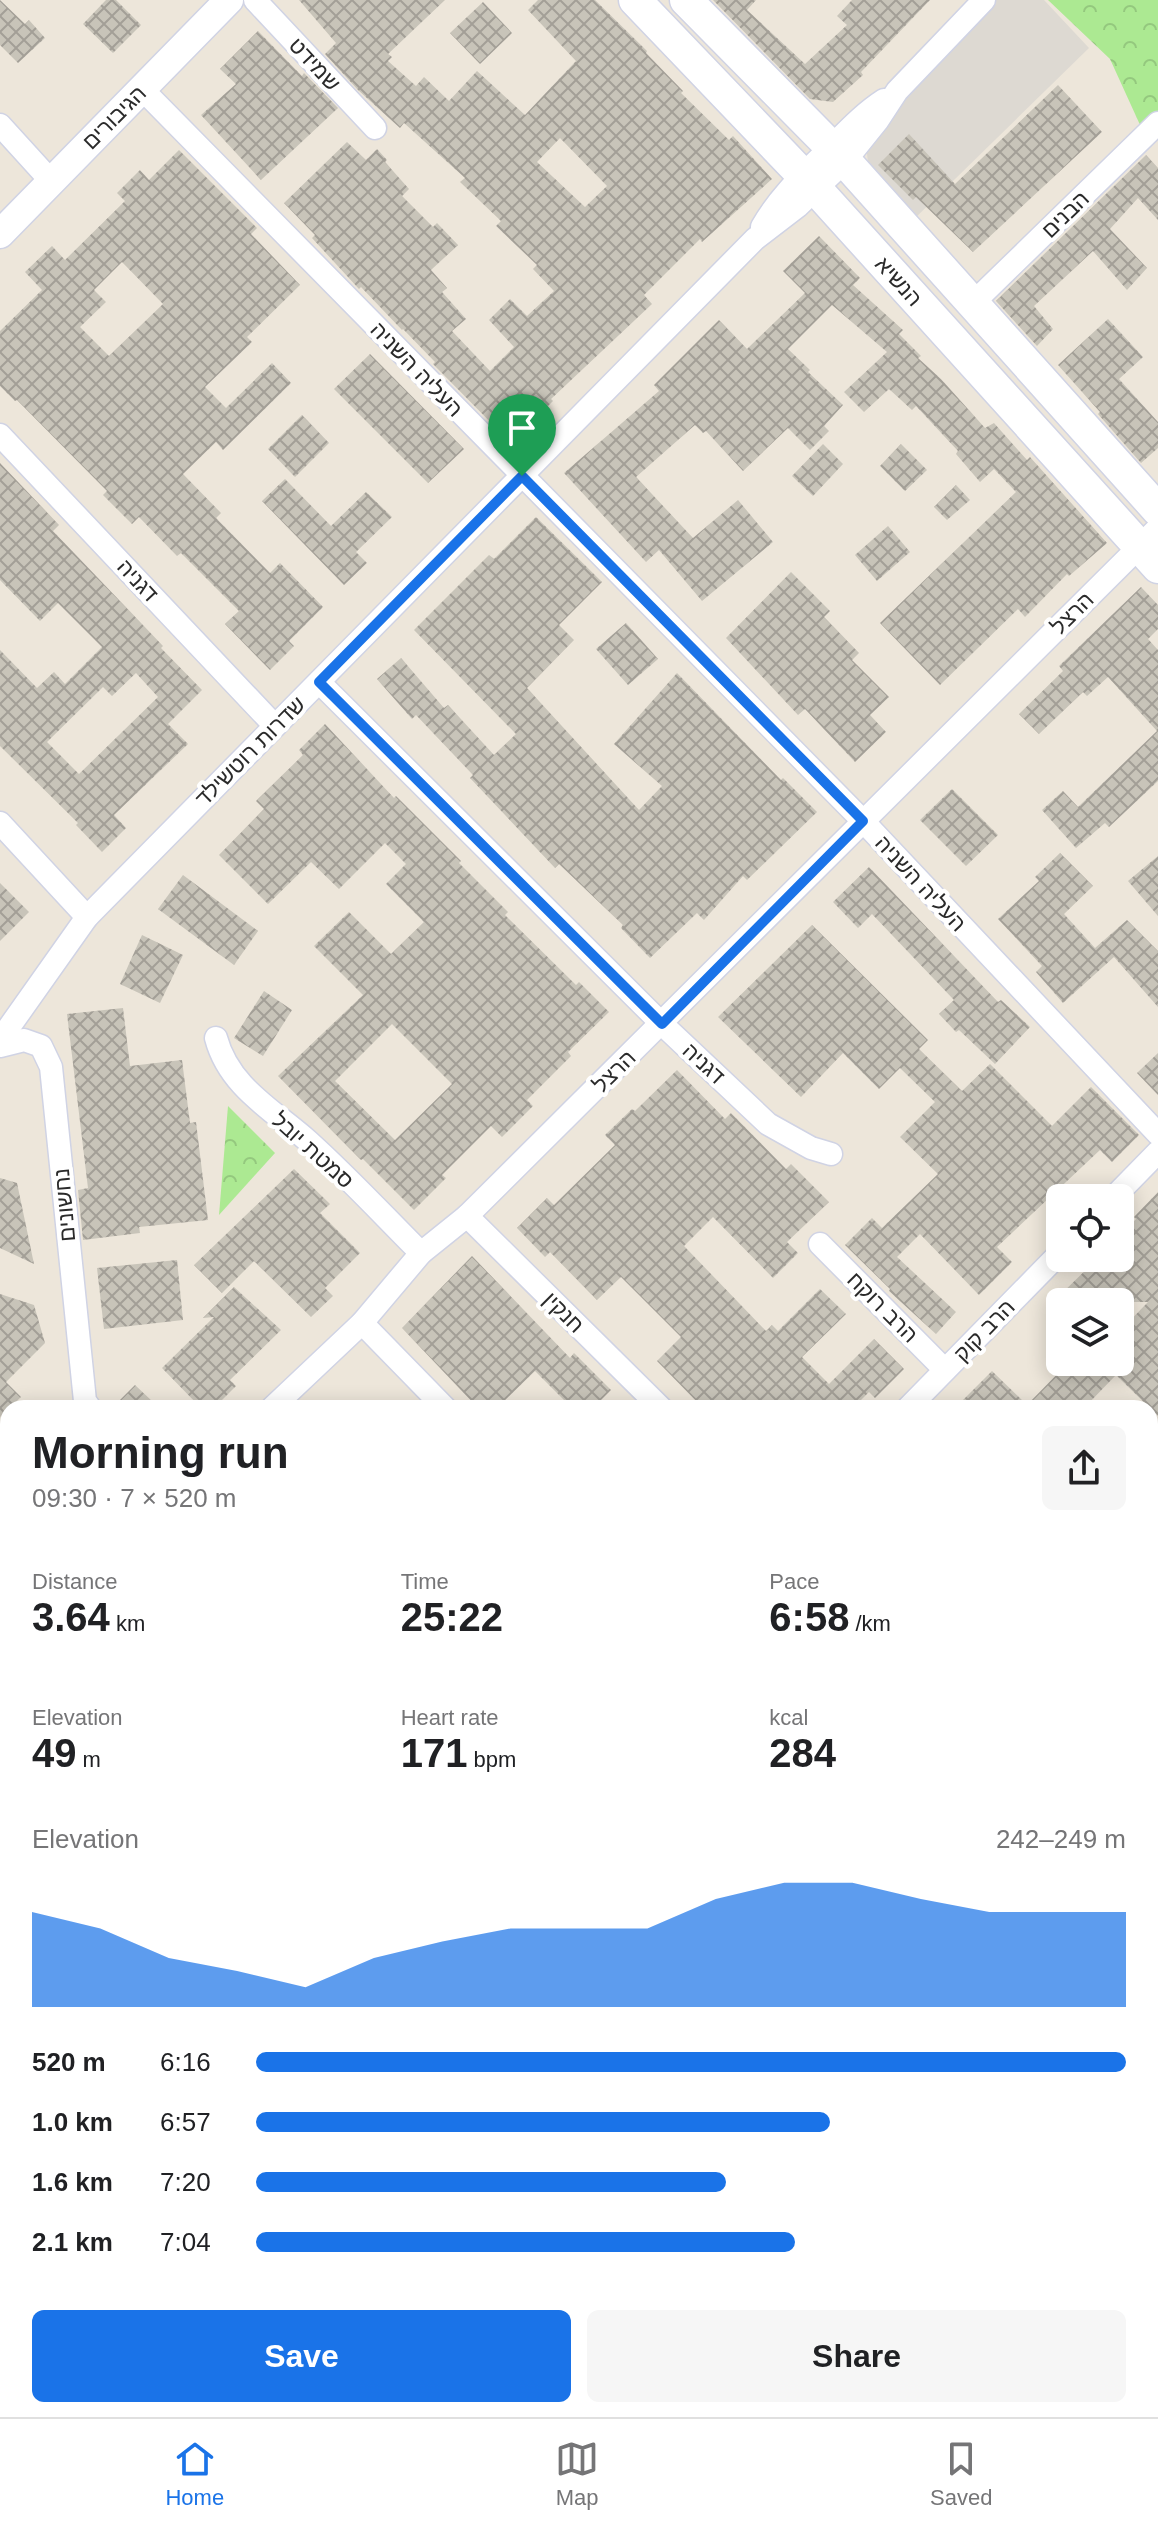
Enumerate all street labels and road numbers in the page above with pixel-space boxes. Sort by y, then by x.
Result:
street label: שמידט [284,33,345,96]
street label: הגיבורים [77,80,151,154]
street label: הבנים [1037,186,1094,243]
street label: הנשיא [870,252,927,311]
street label: העליה השניה [365,317,468,422]
street label: דגניה [112,554,163,606]
street label: הרצל [1046,587,1099,640]
street label: שדרות רוטשילד [190,691,310,811]
street label: העליה השניה [870,830,971,936]
street label: דגניה [678,1038,730,1089]
street label: הרצל [588,1045,641,1098]
street label: סמטת יובל [267,1107,358,1193]
street label: נחשונים [49,1167,80,1243]
street label: הרב רוקח [842,1267,923,1348]
street label: חנקין [538,1287,589,1338]
street label: הרב קוק [949,1294,1020,1366]

